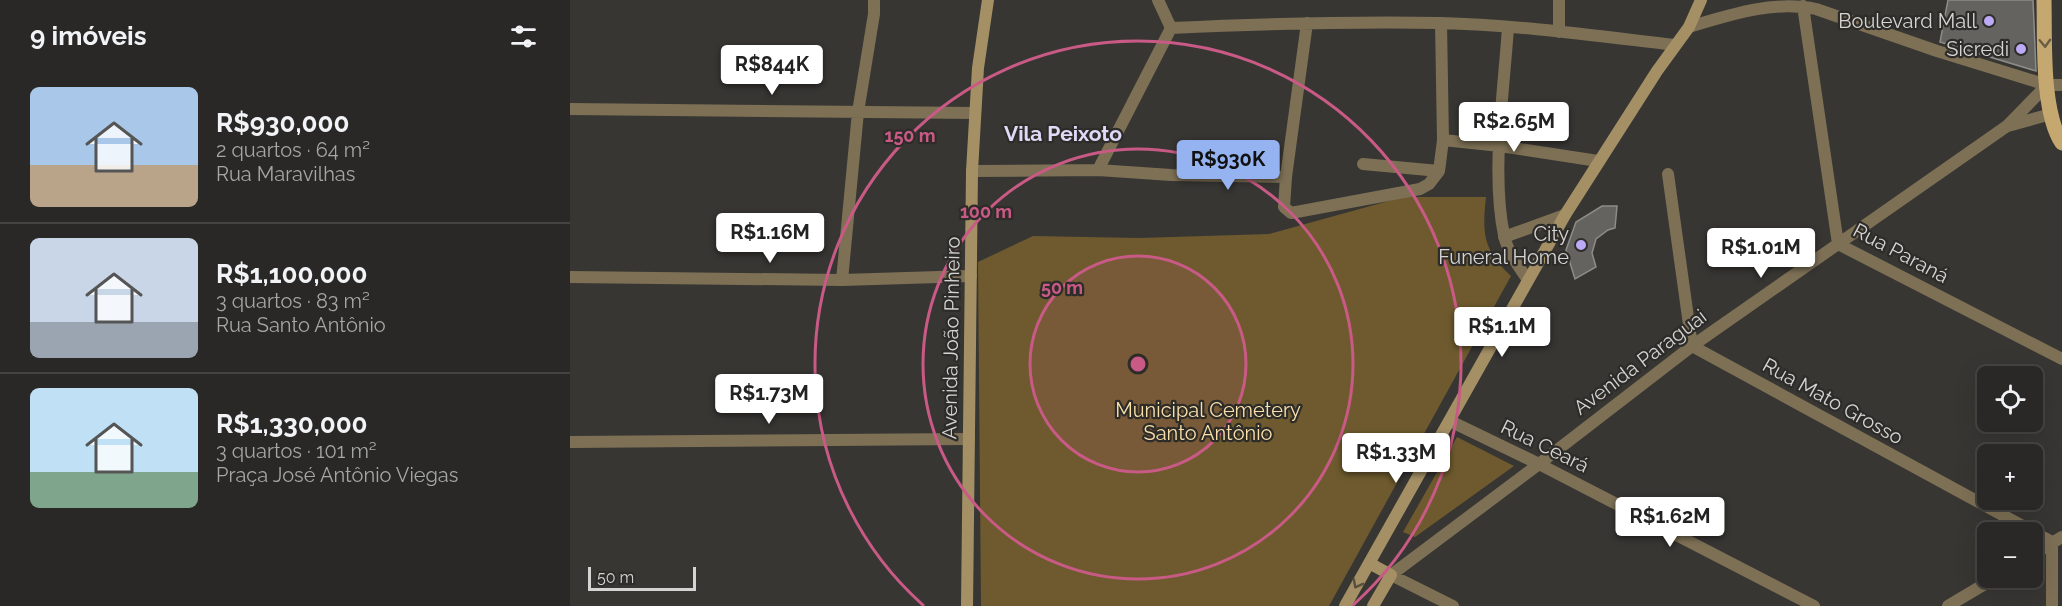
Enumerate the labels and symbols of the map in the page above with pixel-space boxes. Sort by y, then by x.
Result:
place label: Boulevard Mall [1838,9,1978,33]
marker: Boulevard Mall [1982,14,1996,28]
place label: Sicredi [1946,37,2009,61]
one-way arrow [2039,38,2052,47]
marker: Sicredi [2014,42,2028,56]
pin: R$844K [723,45,821,96]
pin: R$2.65M [1459,102,1569,153]
district label: Vila Peixoto [1004,121,1122,146]
text: 150 m [885,125,936,146]
pin: R$930K [1179,140,1277,191]
text: 100 m [960,201,1012,222]
pin: R$1.16M [715,213,825,264]
street label: Rua Paraná [1849,218,1953,288]
place label: City Funeral Home [1438,222,1569,269]
pin: R$1.01M [1706,228,1816,279]
street label: Avenida João Pinheiro [937,236,965,440]
marker: City Funeral Home [1574,238,1588,252]
text: 50 m [1041,277,1083,298]
street label: Avenida Paraguai [1569,304,1711,420]
pin: R$1.1M [1453,307,1551,358]
street label: Rua Mato Grosso [1759,353,1907,450]
centre of rings [1128,354,1148,374]
pin: R$1.73M [714,374,824,425]
park label: Municipal Cemetery Santo Antônio [1115,398,1301,445]
street label: Rua Ceará [1497,414,1593,478]
pin: R$1.33M [1341,433,1451,484]
pin: R$1.62M [1615,497,1725,548]
scale bar [588,564,696,592]
one-way arrow [1353,578,1364,589]

